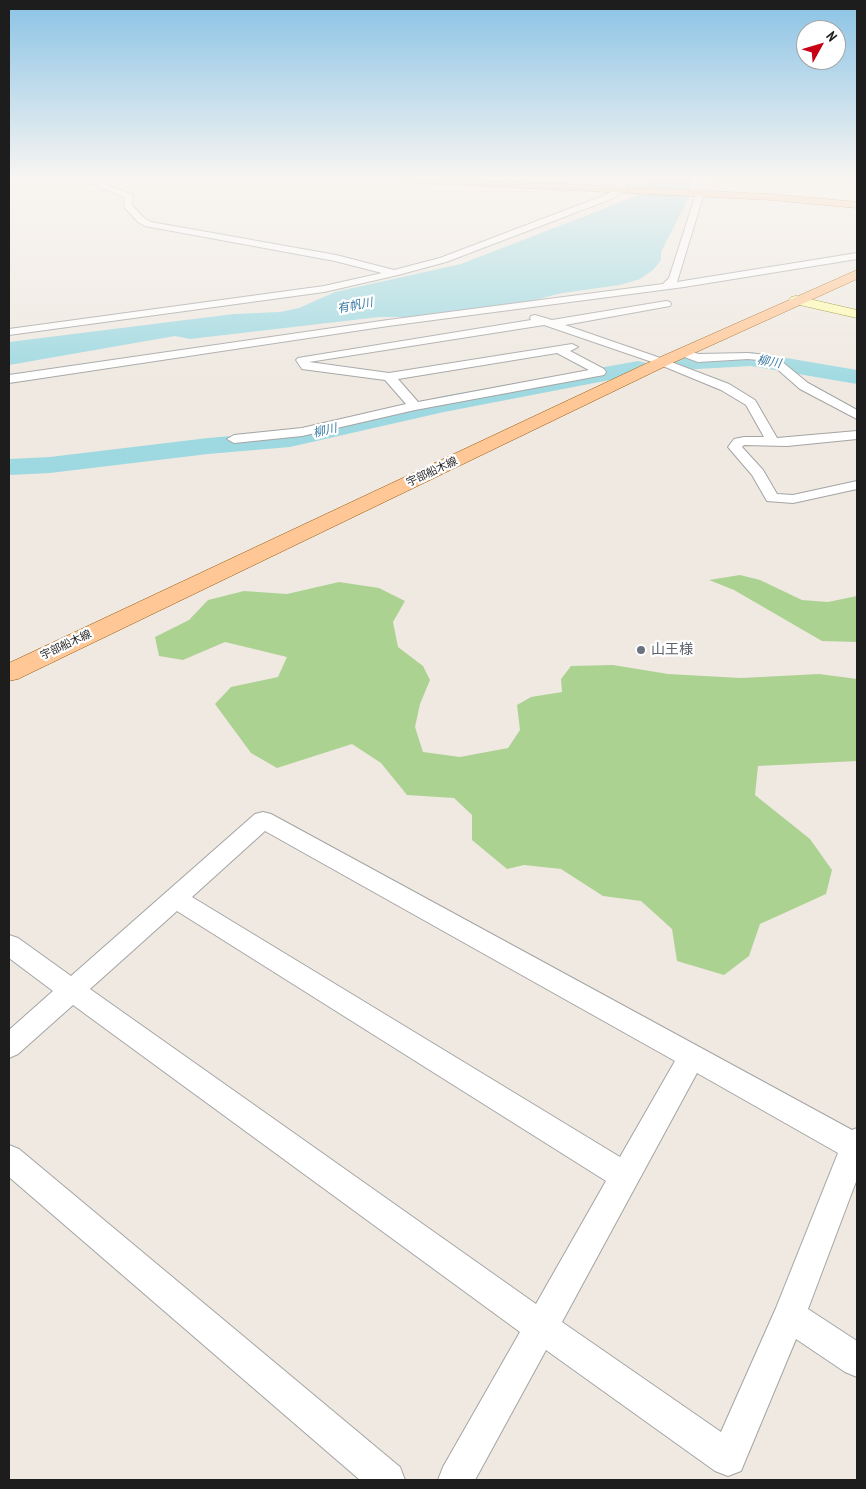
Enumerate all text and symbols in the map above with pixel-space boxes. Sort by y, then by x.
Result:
north arrow [796,20,846,70]
text: N [823,28,841,45]
water label: 有帆川 [336,295,374,317]
water label: 柳川 [756,353,782,371]
water label: 柳川 [312,421,338,441]
street label: 宇部船木線 [404,454,460,490]
street label: 宇部船木線 [38,627,94,663]
place label: 山王様 [651,642,693,658]
marker: 山王様 [635,644,647,656]

